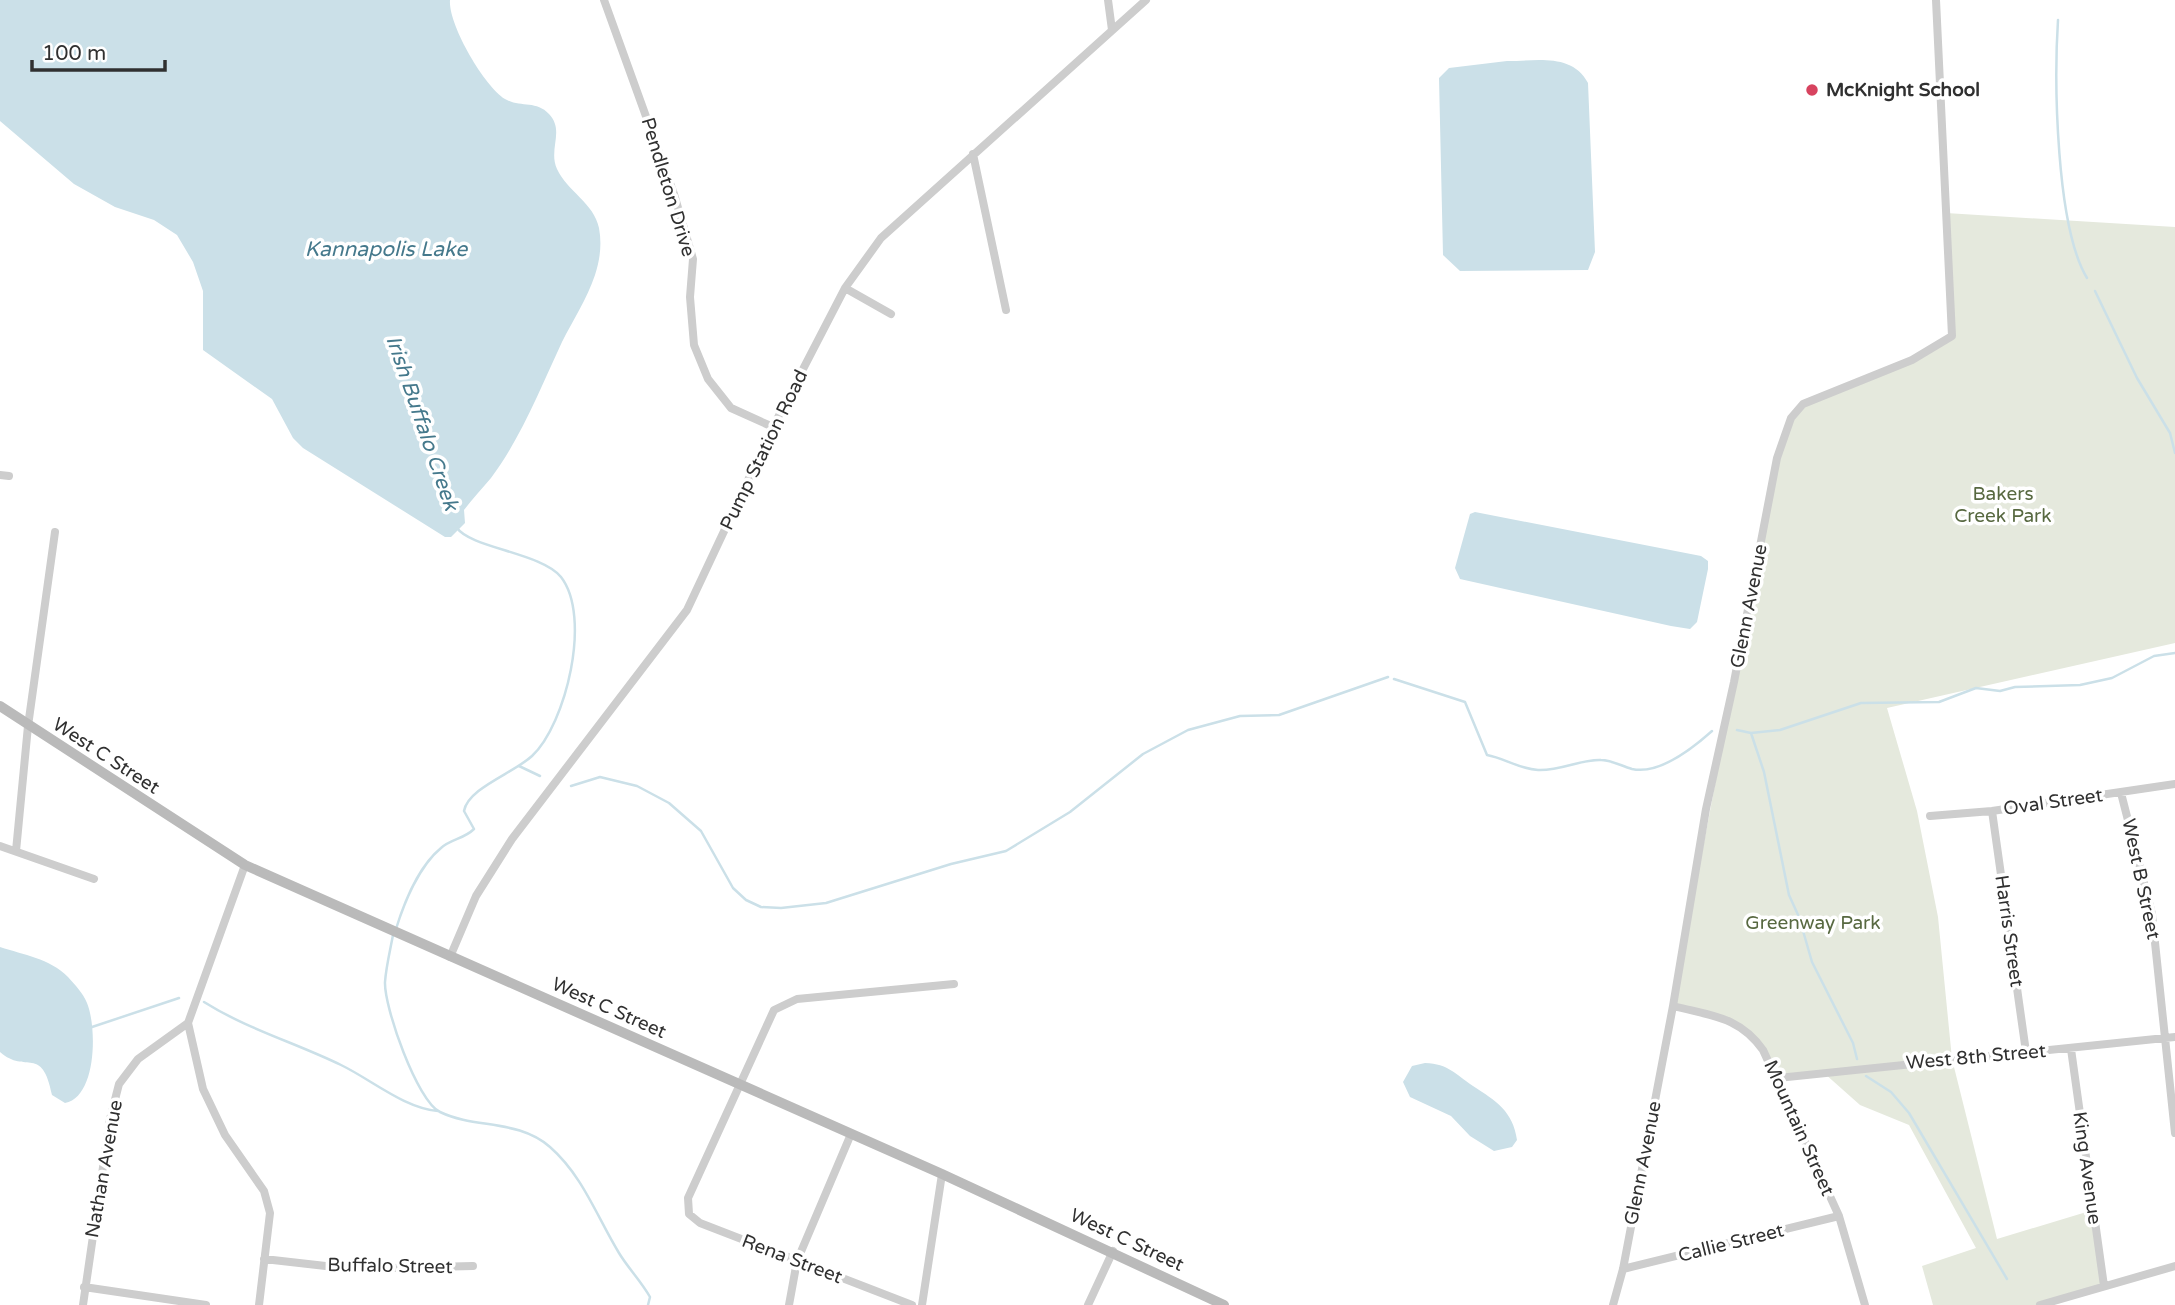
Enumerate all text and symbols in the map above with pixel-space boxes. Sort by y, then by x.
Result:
scale bar [32,28,164,72]
text: 100 m [42,41,106,66]
place label: McKnight School [1826,79,1980,102]
marker: McKnight School [1804,82,1820,98]
street label: Pendleton Drive [636,115,700,259]
water label: Kannapolis Lake [305,237,468,262]
water label: Irish Buffalo Creek [380,332,464,515]
street label: Pump Station Road [716,366,812,534]
park label: Bakers Creek Park [1954,483,2052,527]
street label: Glenn Avenue [1726,542,1772,670]
street label: West C Street [49,713,163,799]
street label: Oval Street [2002,784,2104,820]
street label: West B Street [2117,817,2165,941]
street label: Harris Street [1990,874,2028,988]
park label: Greenway Park [1745,912,1881,934]
street label: West C Street [548,973,670,1043]
street label: West 8th Street [1905,1040,2047,1074]
street label: Mountain Street [1759,1057,1839,1199]
street label: Nathan Avenue [81,1098,127,1240]
street label: Glenn Avenue [1620,1099,1666,1227]
street label: King Avenue [2068,1110,2106,1226]
street label: West C Street [1067,1204,1187,1276]
street label: Callie Street [1676,1219,1786,1267]
street label: Rena Street [739,1230,845,1288]
street label: Buffalo Street [327,1254,453,1278]

